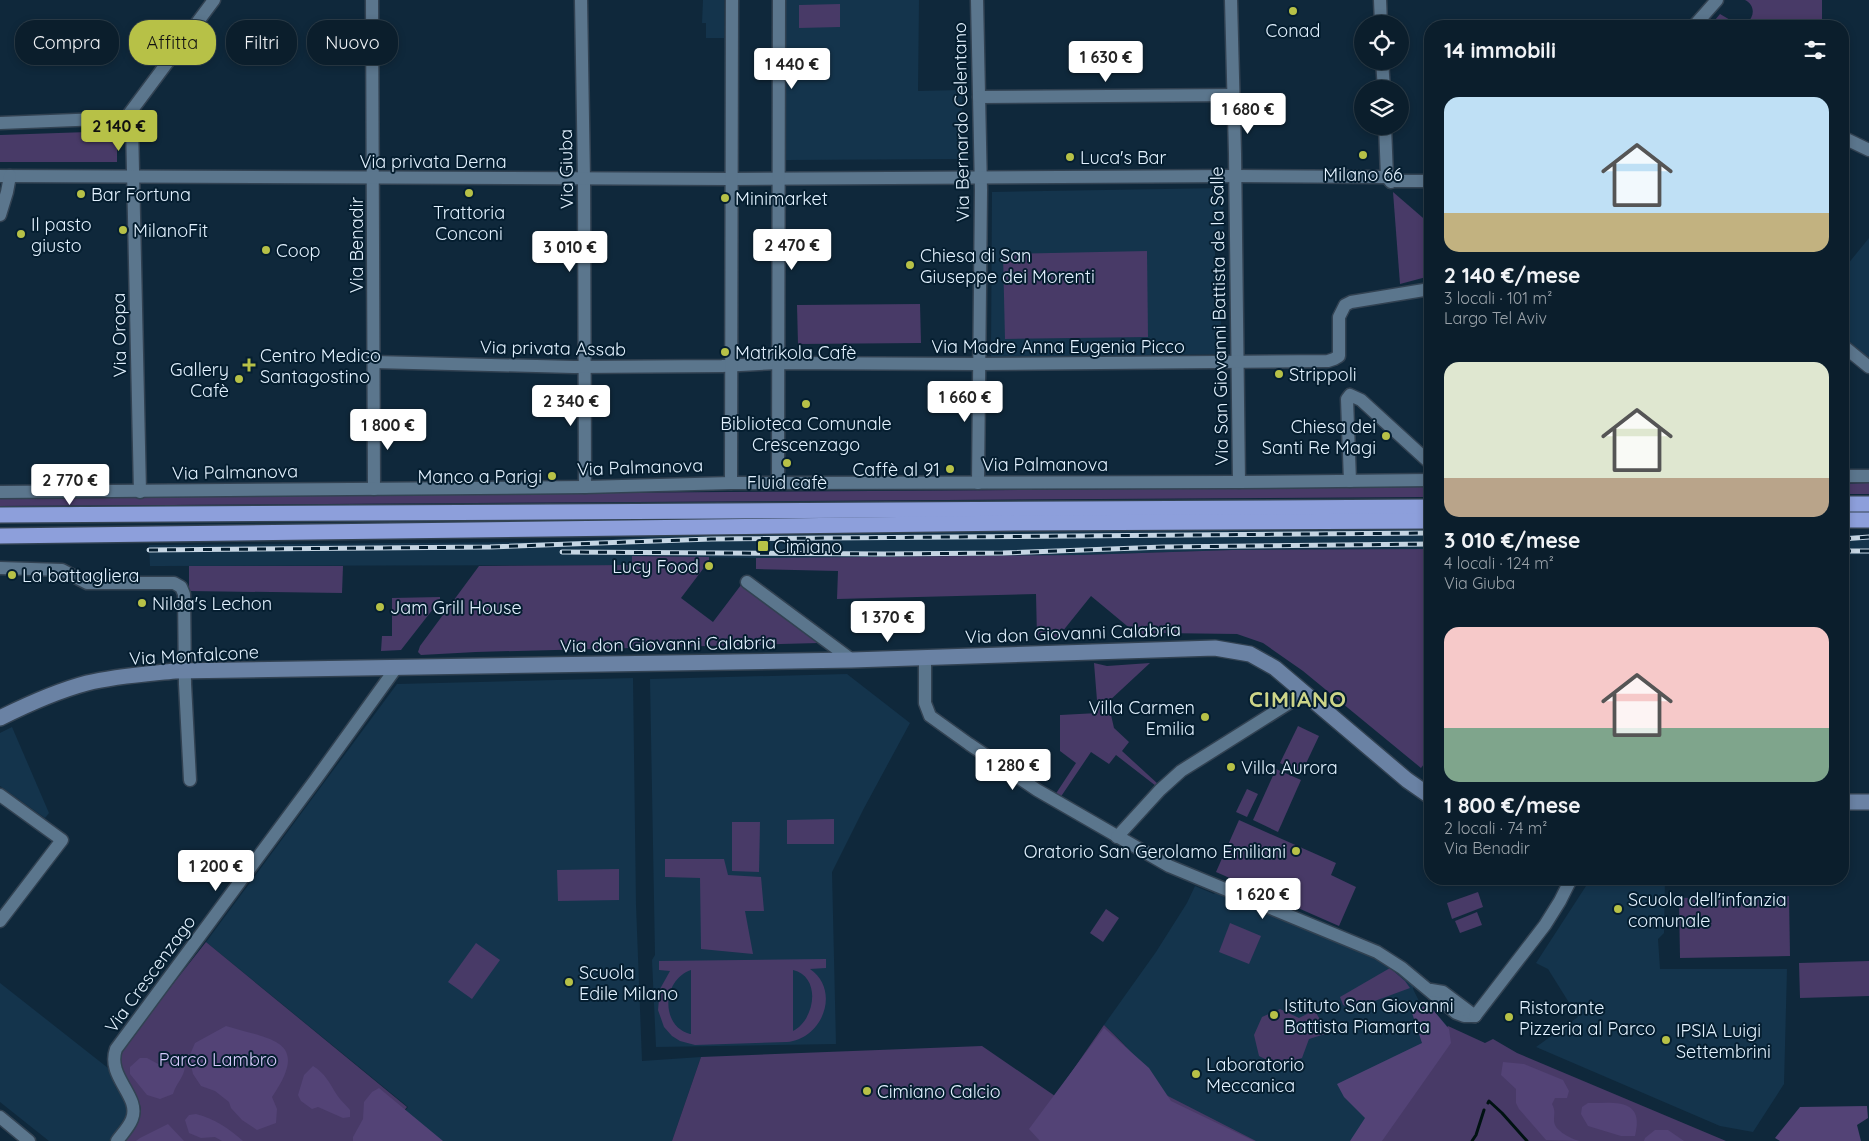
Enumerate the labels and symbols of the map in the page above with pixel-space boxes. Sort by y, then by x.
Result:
marker: Conad [1287,5,1299,17]
place label: Conad [1266,19,1320,42]
street label: Via Bernardo Celentano [948,22,974,222]
pin: 1 630 € [1060,41,1152,83]
pin: 1 440 € [746,48,838,90]
pin: 1 680 € [1202,92,1294,135]
pin: 2 140 € [73,110,165,152]
street label: Via Giuba [554,129,578,209]
place label: Luca's Bar [1080,146,1167,169]
marker: Milano 66 [1357,149,1369,161]
street label: Via privata Derna [359,150,507,173]
marker: Luca's Bar [1064,151,1076,163]
place label: Milano 66 [1323,163,1403,186]
street label: Via San Giovanni Battista de la Salle [1205,166,1233,466]
place label: Bar Fortuna [91,183,191,206]
marker: Trattoria Conconi [463,187,475,199]
place label: Minimarket [735,187,828,210]
marker: Bar Fortuna [75,188,87,200]
marker: Minimarket [719,192,731,204]
street label: Via Benadir [345,197,368,293]
place label: Trattoria Conconi [433,201,505,245]
place label: Il pasto giusto [31,213,92,257]
place label: MilanoFit [133,219,208,242]
marker: MilanoFit [117,224,129,236]
marker: Il pasto giusto [15,228,27,240]
pin: 2 470 € [746,228,838,271]
pin: 3 010 € [524,230,616,273]
place label: Coop [276,239,320,262]
marker: Coop [260,244,272,256]
place label: Chiesa di San Giuseppe dei Morenti [920,244,1095,288]
marker: Chiesa di San Giuseppe dei Morenti [904,259,916,271]
street label: Via Oropa [107,292,131,378]
street label: Via privata Assab [480,335,626,361]
street label: Via Madre Anna Eugenia Picco [931,335,1185,358]
place label: Matrikola Cafè [735,341,856,364]
place label: Centro Medico Santagostino [260,344,381,388]
marker: Matrikola Cafè [719,346,731,358]
place label: Gallery Cafè [170,358,229,402]
marker: Centro Medico Santagostino [242,358,256,372]
place label: Strippoli [1289,363,1357,386]
marker: Strippoli [1273,368,1285,380]
marker: Gallery Cafè [233,373,245,385]
pin: 1 660 € [919,380,1011,423]
pin: 2 340 € [525,384,617,427]
marker: Biblioteca Comunale Crescenzago [800,398,812,410]
pin: 1 800 € [342,408,434,451]
place label: Biblioteca Comunale Crescenzago [720,412,892,456]
place label: Chiesa dei Santi Re Magi [1262,415,1376,459]
marker: Chiesa dei Santi Re Magi [1380,430,1392,442]
street label: Via Palmanova [577,453,703,481]
street label: Via Palmanova [982,453,1108,476]
marker: Fluid cafè [781,457,793,469]
place label: Caffè al 91 [852,458,940,481]
street label: Via Palmanova [172,459,298,485]
marker: Caffè al 91 [944,463,956,475]
pin: 2 770 € [24,464,116,506]
place label: Manco a Parigi [417,465,542,488]
marker: Manco a Parigi [546,470,558,482]
place label: Fluid cafè [747,471,827,494]
place label: Cimiano [774,535,842,558]
marker: Cimiano [756,539,770,553]
place label: Lucy Food [612,555,699,578]
marker: Lucy Food [703,560,715,572]
place label: La battagliera [22,564,139,587]
marker: La battagliera [6,569,18,581]
place label: Nilda's Lechon [152,592,272,615]
place label: Jam Grill House [390,596,522,619]
marker: Nilda's Lechon [136,597,148,609]
pin: 1 370 € [842,600,934,643]
marker: Jam Grill House [374,601,386,613]
street label: Via don Giovanni Calabria [965,618,1181,648]
street label: Via don Giovanni Calabria [560,631,776,657]
street label: Via Monfalcone [129,640,259,670]
district label: CIMIANO [1249,685,1347,713]
place label: Villa Carmen Emilia [1088,696,1195,740]
marker: Villa Carmen Emilia [1199,711,1211,723]
pin: 1 280 € [967,748,1059,791]
place label: Villa Aurora [1241,756,1338,779]
marker: Villa Aurora [1225,761,1237,773]
place label: Oratorio San Gerolamo Emiliani [1024,840,1286,863]
marker: Oratorio San Gerolamo Emiliani [1290,845,1302,857]
pin: 1 200 € [170,850,262,892]
pin: 1 620 € [1217,878,1309,920]
place label: Scuola dell'infanzia comunale [1628,888,1787,932]
marker: Scuola dell'infanzia comunale [1612,903,1624,915]
street label: Via Crescenzago [100,911,200,1037]
place label: Scuola Edile Milano [579,961,678,1005]
marker: Scuola Edile Milano [563,976,575,988]
place label: Istituto San Giovanni Battista Piamarta [1284,994,1454,1038]
place label: Ristorante Pizzeria al Parco [1519,996,1656,1040]
marker: Istituto San Giovanni Battista Piamarta [1268,1009,1280,1021]
marker: Ristorante Pizzeria al Parco [1503,1011,1515,1023]
place label: IPSIA Luigi Settembrini [1676,1019,1771,1063]
marker: IPSIA Luigi Settembrini [1660,1034,1672,1046]
park label: Parco Lambro [159,1048,277,1071]
place label: Laboratorio Meccanica [1206,1053,1304,1097]
marker: Laboratorio Meccanica [1190,1068,1202,1080]
place label: Cimiano Calcio [877,1080,1001,1103]
marker: Cimiano Calcio [861,1085,873,1097]

